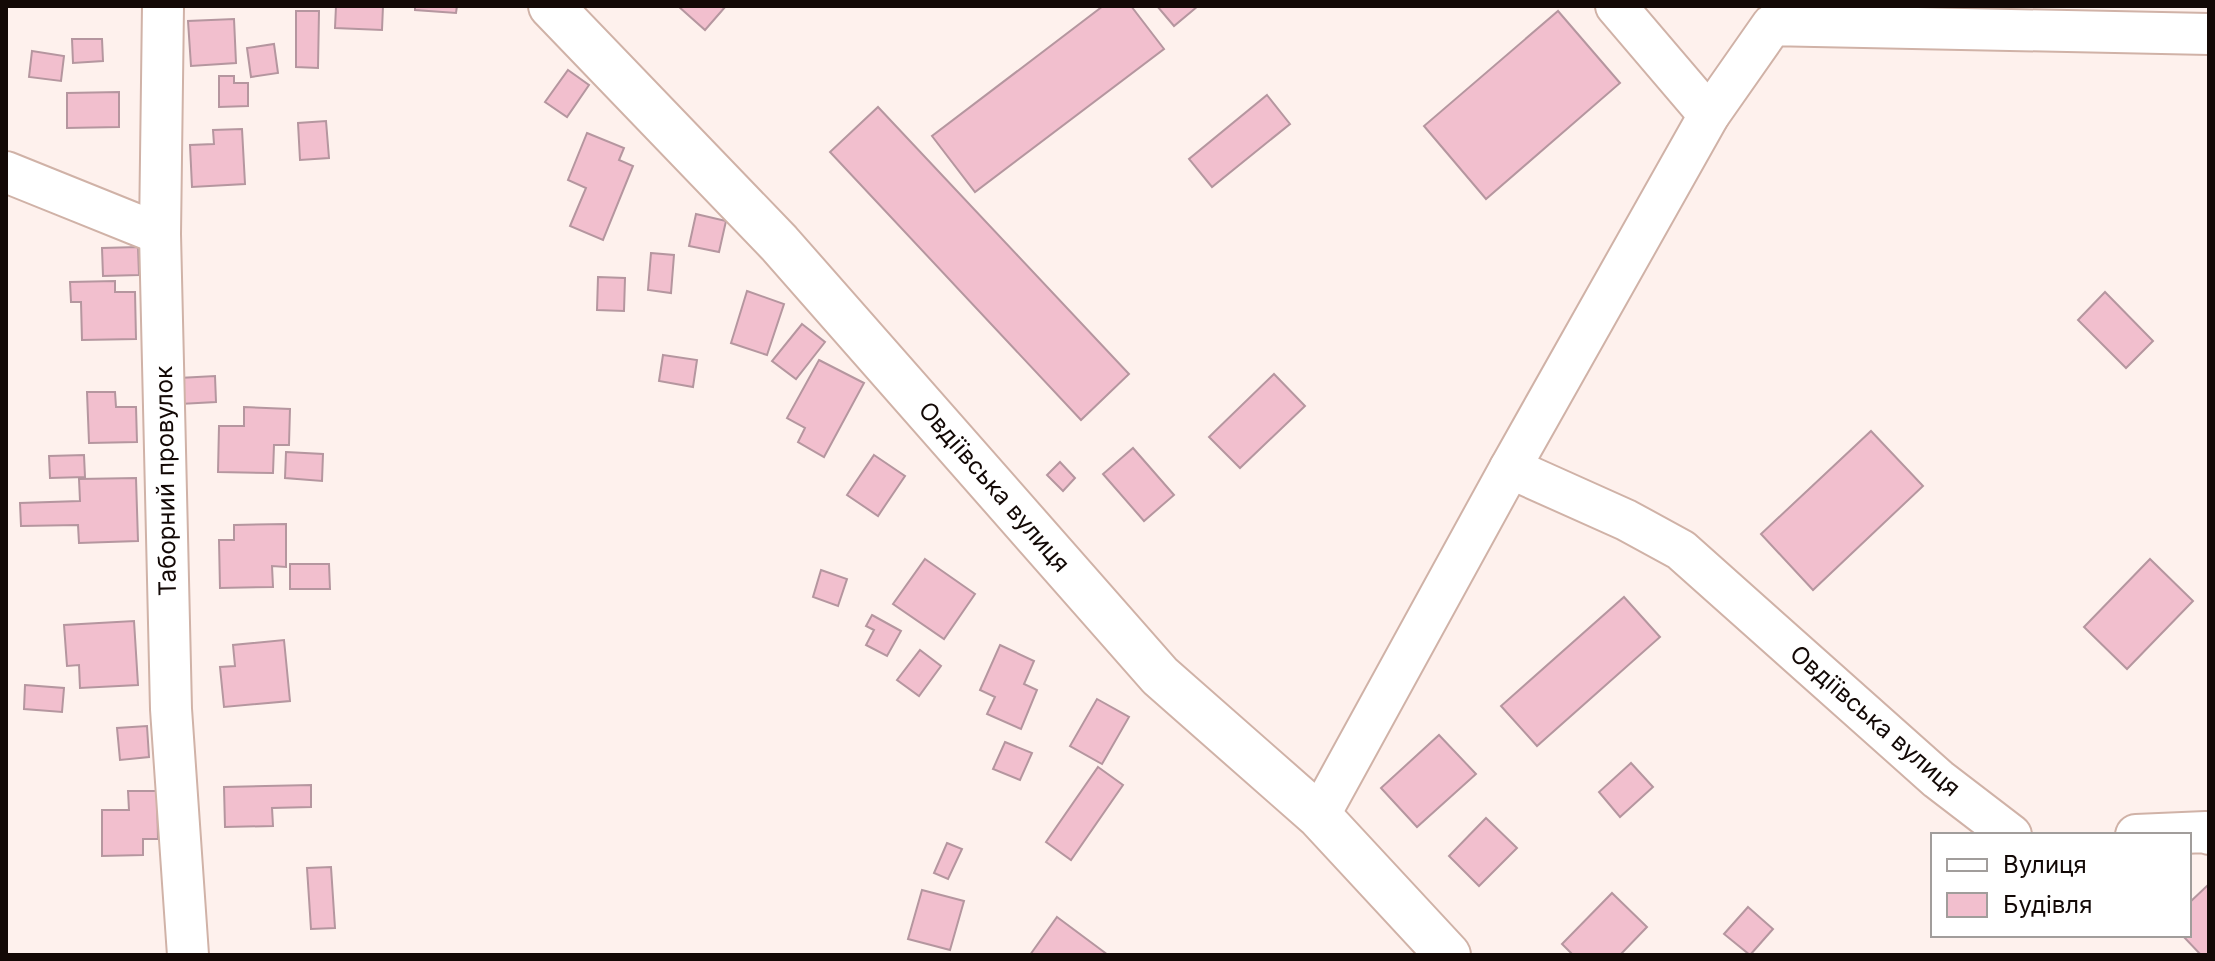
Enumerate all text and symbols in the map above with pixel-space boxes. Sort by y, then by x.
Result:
street label: Таборний провулок [149,366,182,596]
street label: Овдіївська вулиця [913,396,1076,578]
street label: Овдіївська вулиця [1784,639,1966,802]
legend [1931,833,2191,937]
text: Вулиця [2003,850,2087,879]
text: Будівля [2003,890,2092,919]

